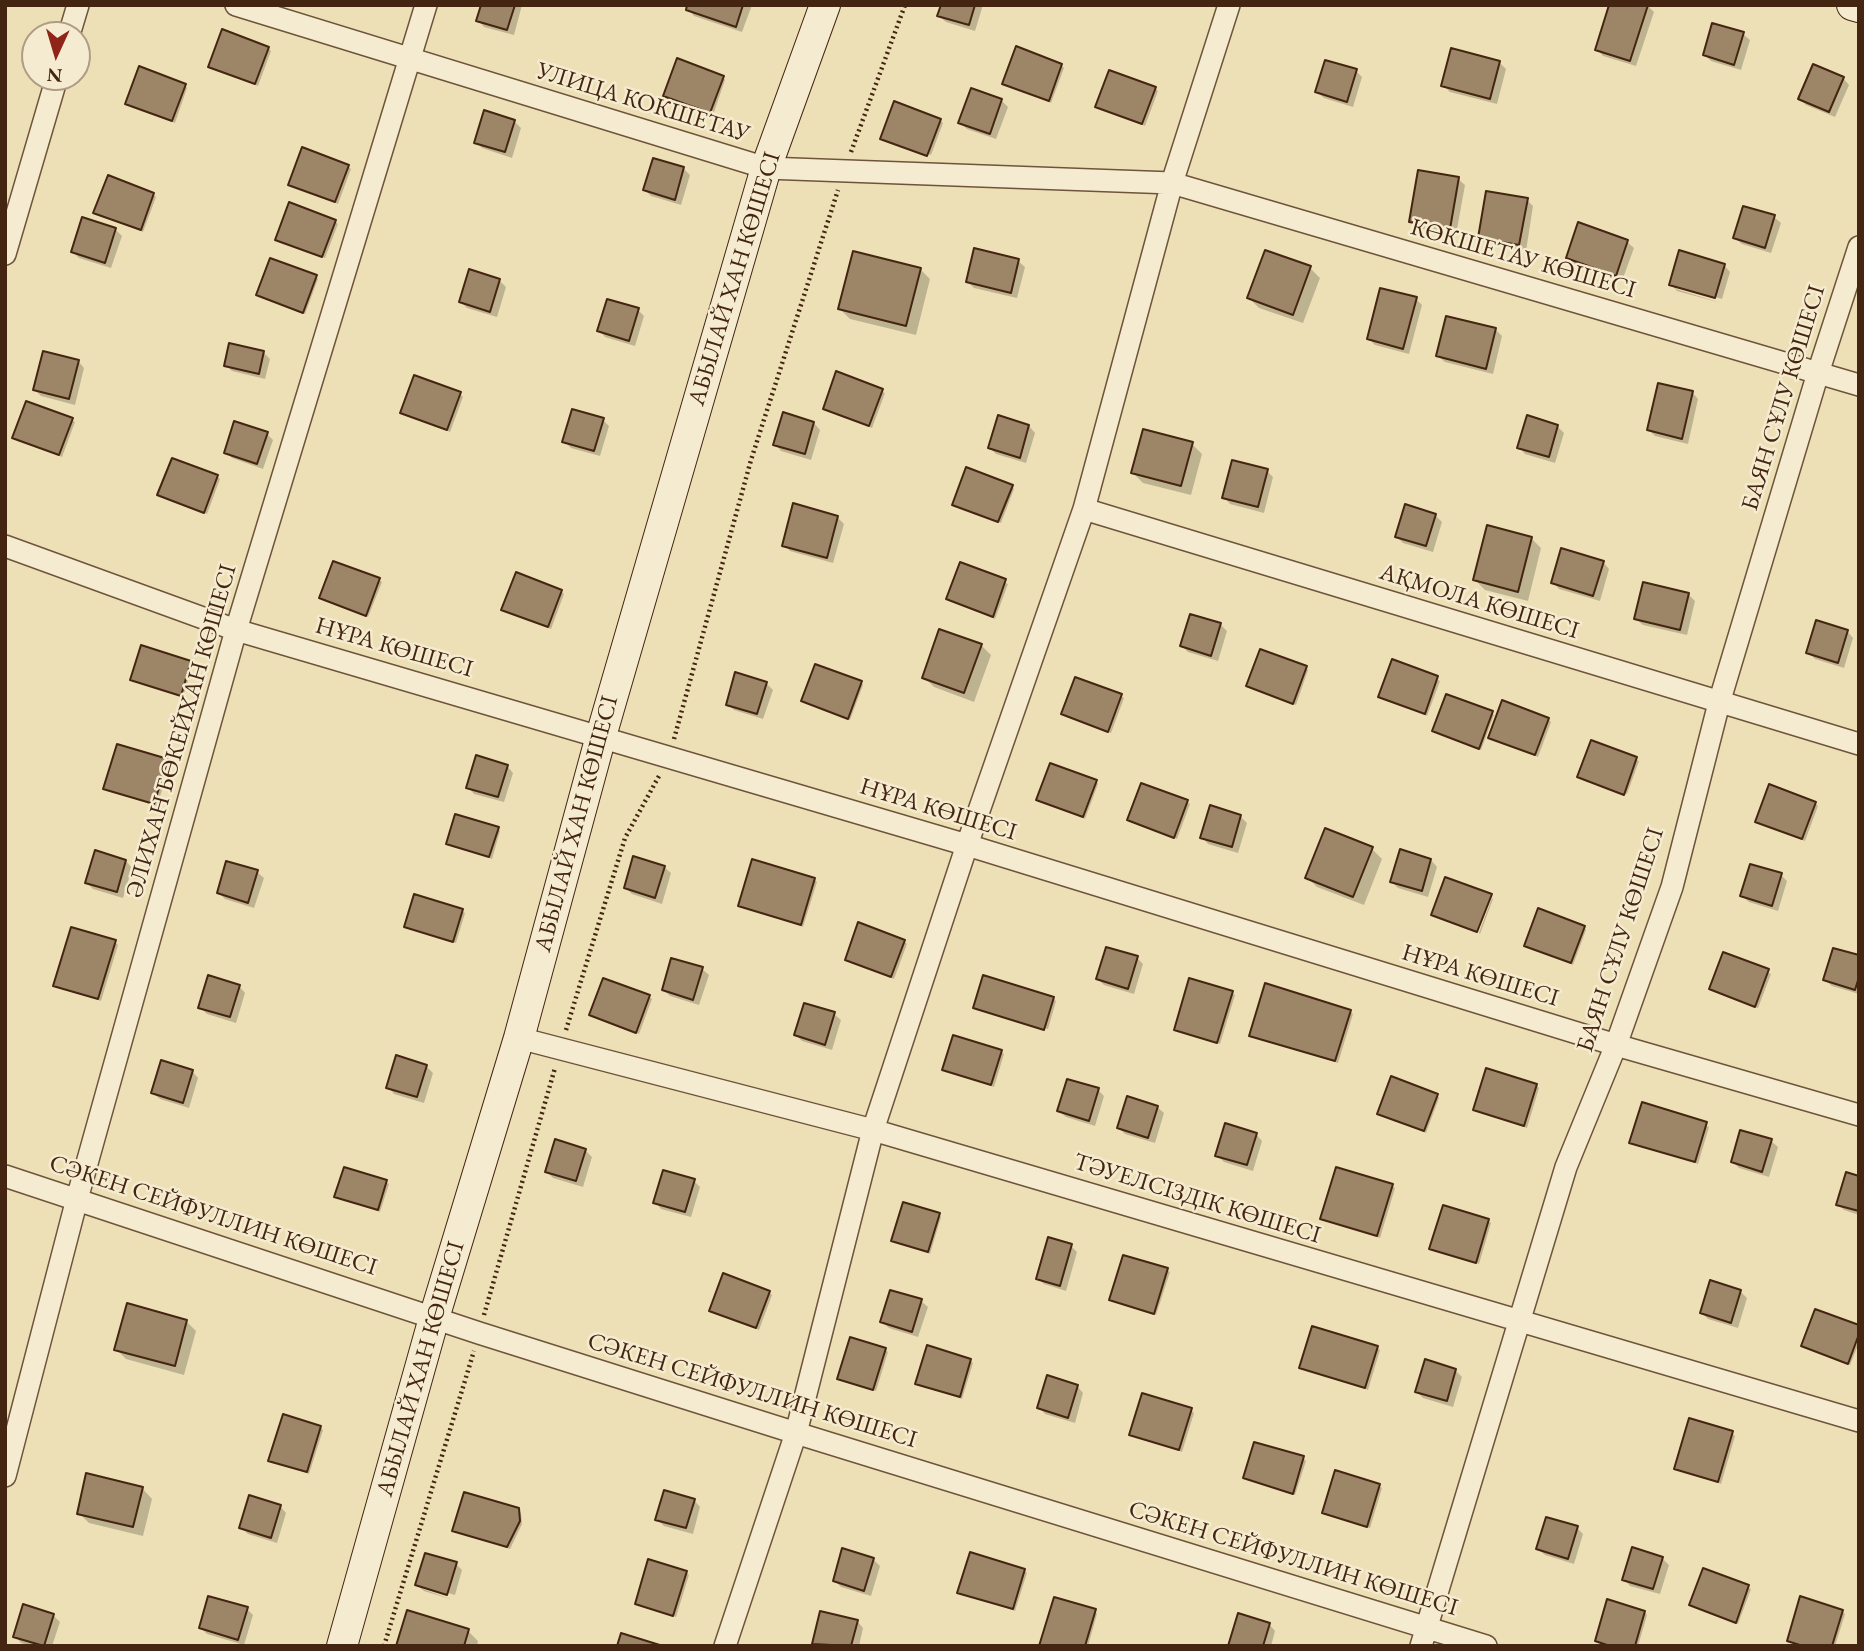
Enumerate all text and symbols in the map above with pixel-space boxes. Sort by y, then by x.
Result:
north arrow [21,21,91,91]
street label: УЛИЦА КОКШЕТАУ [533,57,753,149]
text: N [46,62,63,88]
street label: АБЫЛАЙ ХАН КӨШЕСІ [683,149,787,409]
street label: КӨКШЕТАУ КӨШЕСІ [1407,213,1639,305]
street label: БАЯН СҰЛУ КӨШЕСІ [1736,282,1832,514]
street label: АҚМОЛА КӨШЕСІ [1376,558,1582,646]
street label: ӘЛИХАН БӨКЕЙХАН КӨШЕСІ [121,561,243,901]
street label: НҰРА КӨШЕСІ [312,612,476,684]
street label: АБЫЛАЙ ХАН КӨШЕСІ [529,693,625,955]
street label: НҰРА КӨШЕСІ [856,772,1020,848]
street label: БАЯН СҰЛУ КӨШЕСІ [1571,824,1671,1056]
street label: НҰРА КӨШЕСІ [1398,938,1562,1014]
street label: ТӘУЕЛСІЗДІК КӨШЕСІ [1070,1148,1324,1250]
street label: СӘКЕН СЕЙФУЛЛИН КӨШЕСІ [46,1149,380,1283]
street label: АБЫЛАЙ ХАН КӨШЕСІ [371,1238,471,1500]
street label: СӘКЕН СЕЙФУЛЛИН КӨШЕСІ [584,1327,920,1455]
street label: СӘКЕН СЕЙФУЛЛИН КӨШЕСІ [1125,1495,1461,1623]

